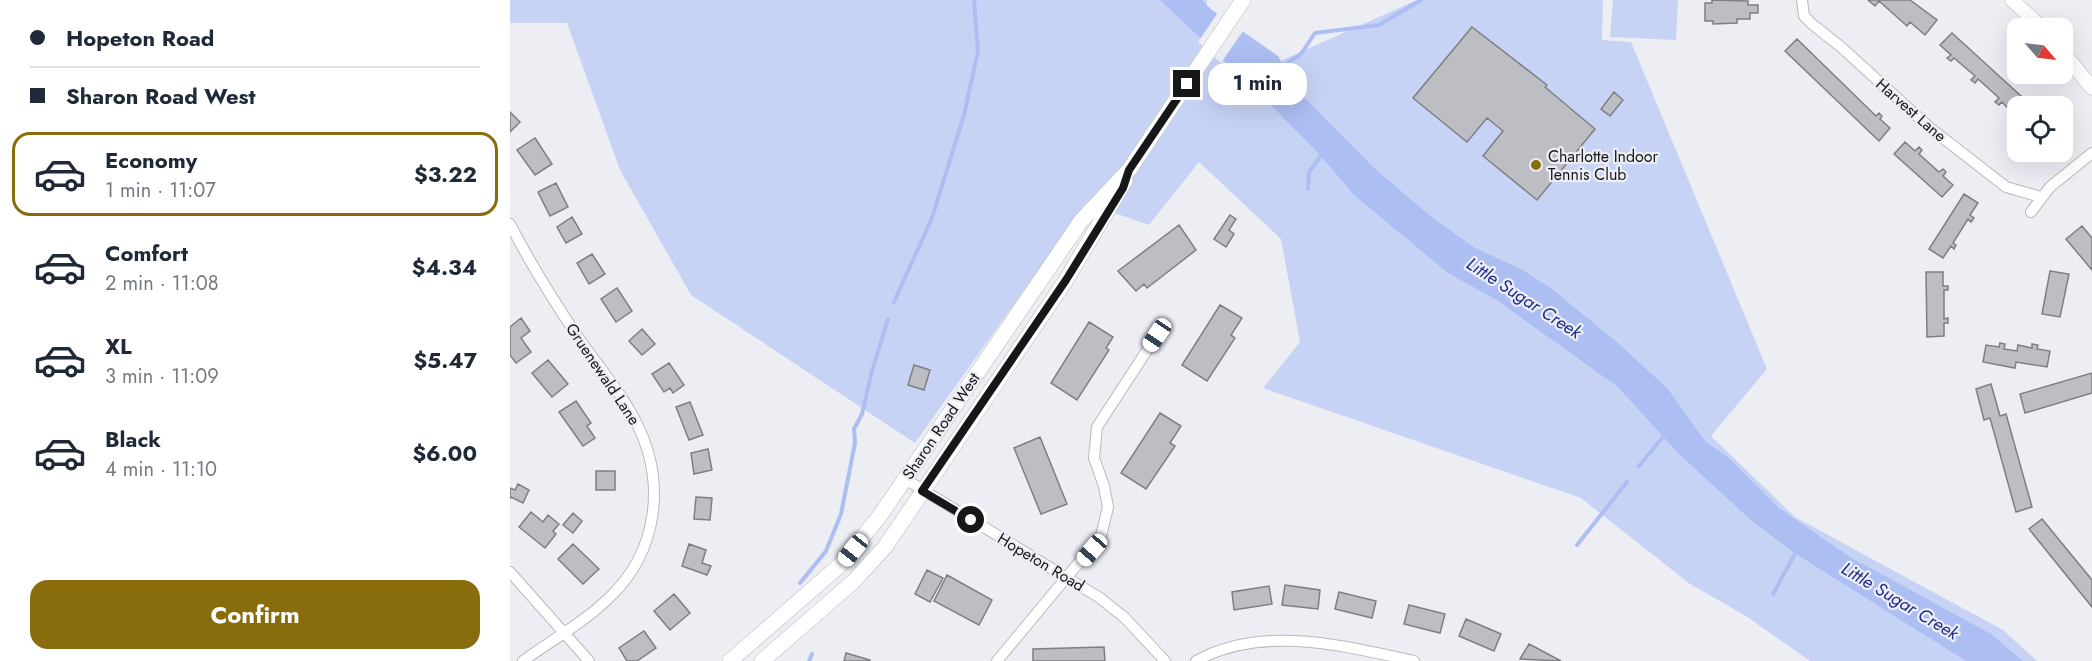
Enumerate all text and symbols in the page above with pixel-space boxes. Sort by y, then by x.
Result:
north arrow [2007,18,2073,84]
map controls [2007,18,2073,162]
text: Hopeton Road [66,22,214,54]
callout: 1 min [1208,63,1307,105]
text: 1 min [1233,69,1282,98]
route end [1173,70,1200,97]
street label: Harvest Lane [1871,73,1951,147]
text: Sharon Road West [66,80,256,112]
button: locate [2007,96,2073,162]
text: Economy [105,144,197,176]
place label: Charlotte Indoor Tennis Club [1548,145,1659,186]
icon: car [33,147,87,201]
text: $3.22 [414,158,477,190]
marker: Charlotte Indoor Tennis Club [1529,158,1543,172]
text: 1 min · 11:07 [105,176,216,205]
text: Comfort [105,237,188,269]
icon: car [33,240,87,294]
text: $4.34 [412,251,477,283]
water label: Little Sugar Creek [1461,251,1588,346]
text: 2 min · 11:08 [105,269,219,298]
car [1139,315,1175,355]
street label: Gruenewald Lane [560,318,646,430]
text: XL [105,330,132,362]
icon: car [33,333,87,387]
text: $5.47 [413,344,477,376]
text: 3 min · 11:09 [105,362,219,391]
street label: Sharon Road West [897,368,985,484]
text: Black [105,423,161,455]
icon: car [33,426,87,480]
text: $6.00 [412,437,477,469]
text: 4 min · 11:10 [105,455,217,484]
route start [957,506,984,533]
street label: Hopeton Road [993,527,1089,597]
car [835,530,871,570]
car [1073,531,1111,569]
water label: Little Sugar Creek [1836,556,1965,647]
button: Confirm [30,580,480,649]

